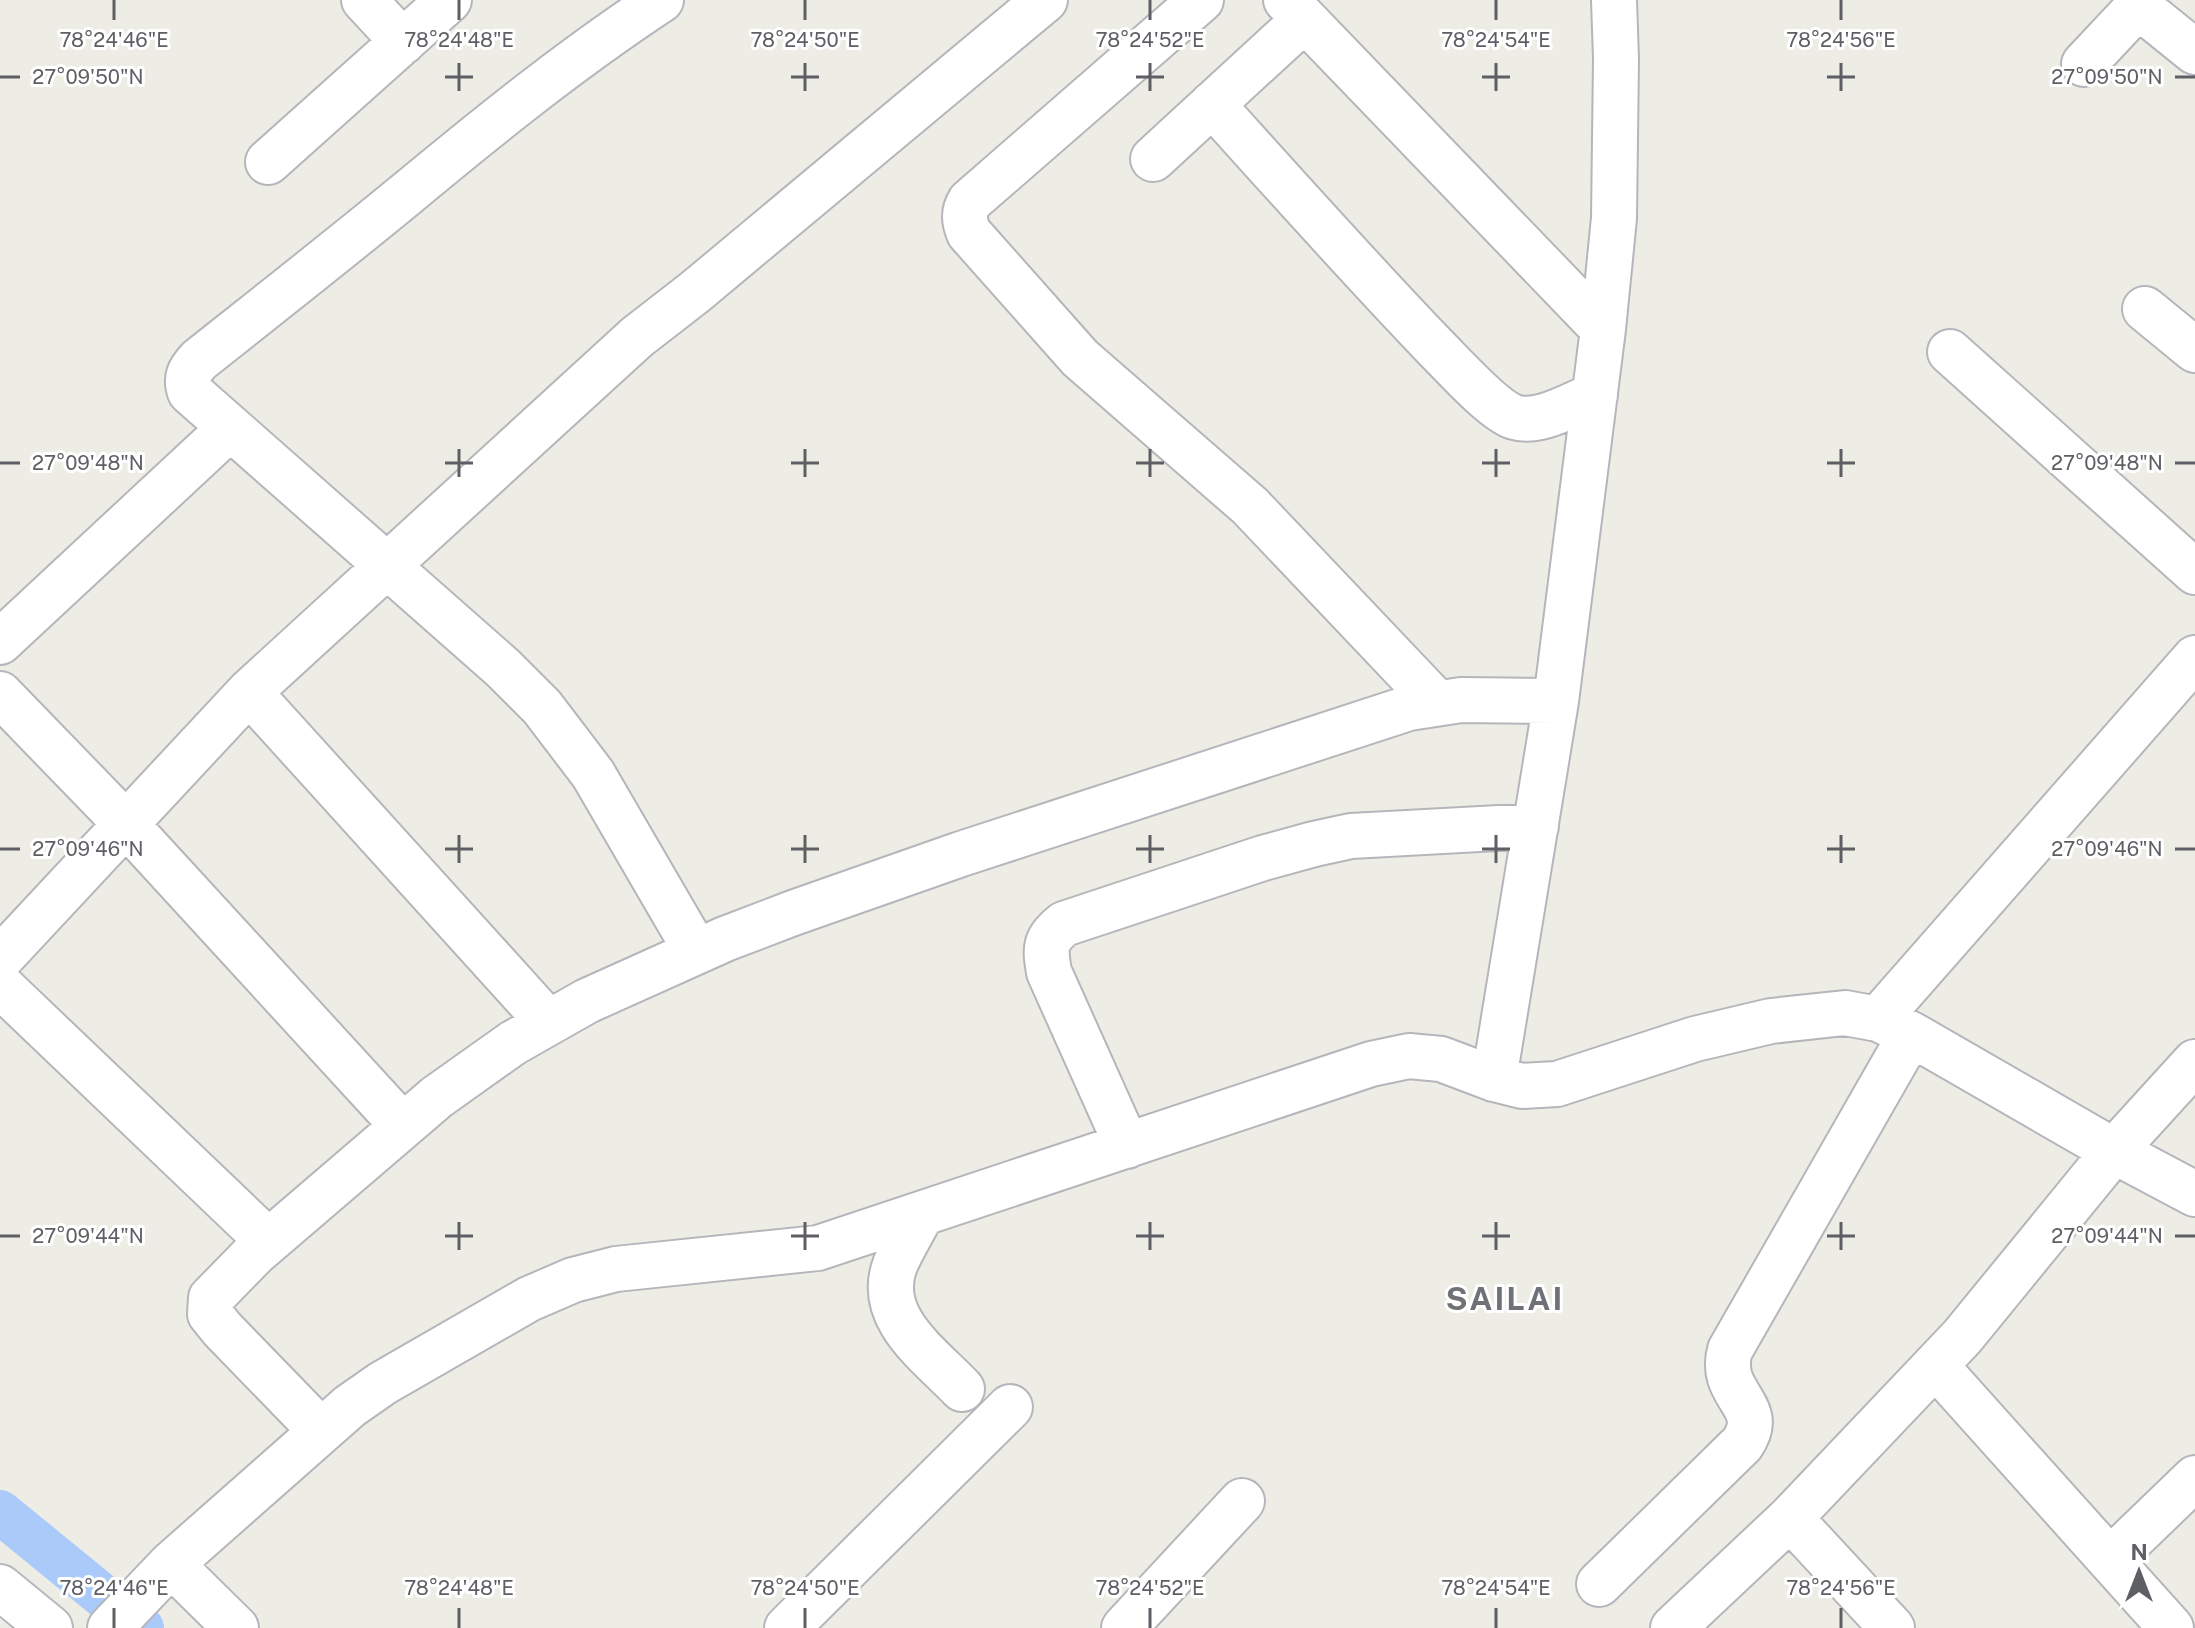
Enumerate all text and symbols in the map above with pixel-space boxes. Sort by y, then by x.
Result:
text: 78°24'46"E [59,28,169,52]
text: 78°24'48"E [404,28,514,52]
text: 78°24'50"E [750,28,860,52]
text: 78°24'52"E [1096,28,1204,52]
text: 78°24'54"E [1441,28,1551,52]
text: 78°24'56"E [1786,28,1896,52]
text: 27°09'50"N [32,65,144,89]
text: 27°09'50"N [2051,65,2163,89]
text: 27°09'48"N [32,451,144,475]
text: 27°09'48"N [2051,451,2163,475]
text: 27°09'46"N [32,837,144,861]
text: 27°09'46"N [2051,837,2163,861]
text: 27°09'44"N [32,1224,144,1248]
text: 27°09'44"N [2051,1224,2163,1248]
district label: SAILAI [1446,1280,1564,1317]
north arrow [2099,1532,2179,1612]
text: N [2130,1539,2148,1565]
text: 78°24'46"E [59,1576,169,1600]
text: 78°24'48"E [404,1576,514,1600]
text: 78°24'50"E [750,1576,860,1600]
text: 78°24'52"E [1096,1576,1204,1600]
text: 78°24'54"E [1441,1576,1551,1600]
text: 78°24'56"E [1786,1576,1896,1600]

